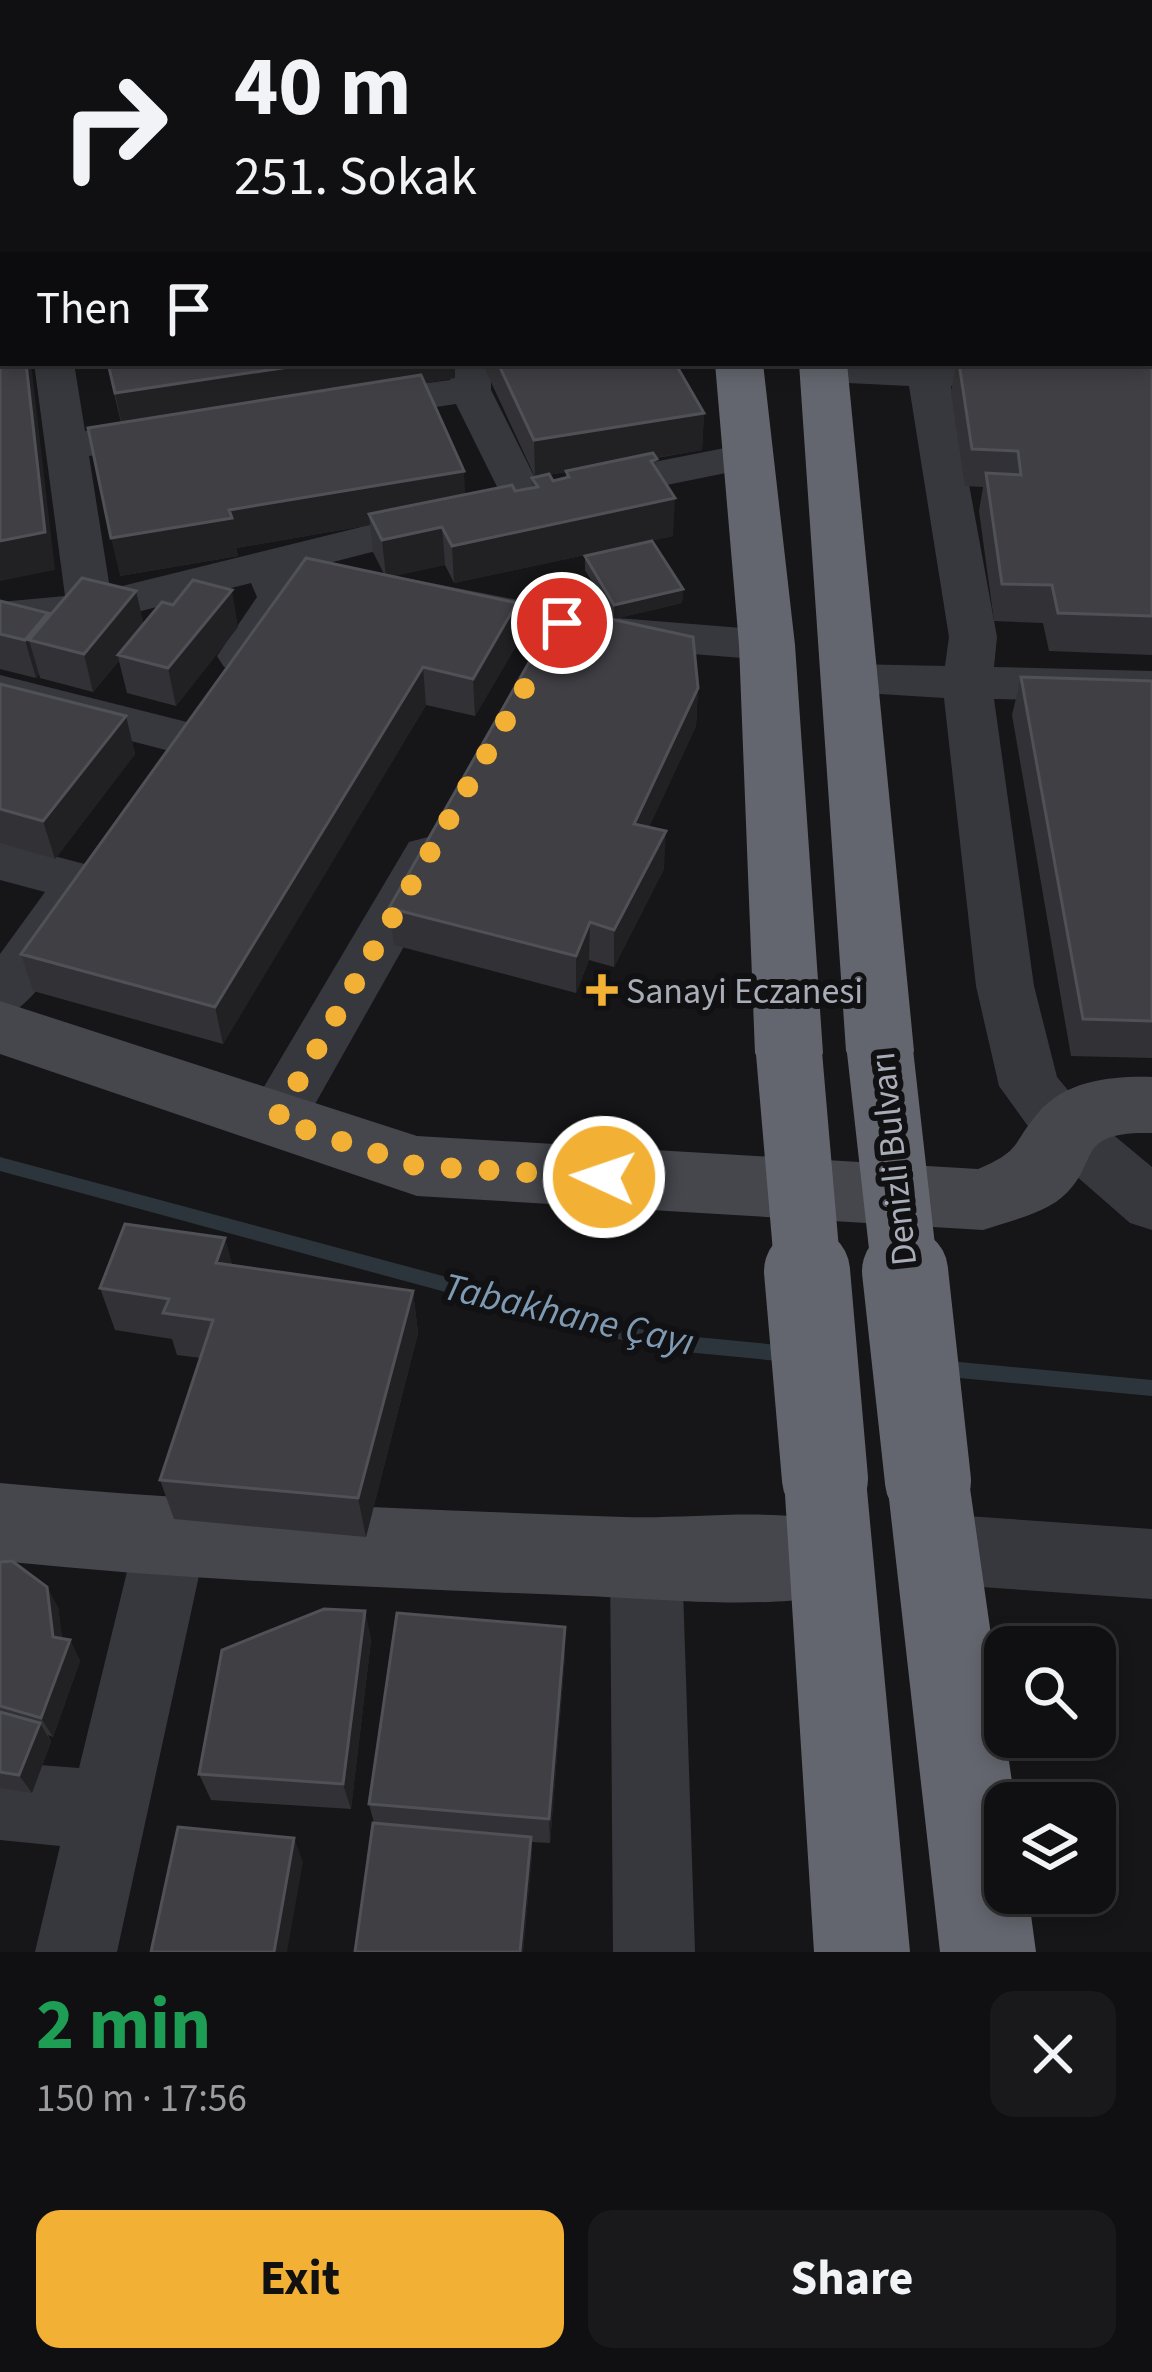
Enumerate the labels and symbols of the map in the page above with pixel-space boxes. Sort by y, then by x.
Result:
pin [511,572,613,674]
place label: Sanayi Eczanesi [626,966,863,1017]
marker: Sanayi Eczanesi [589,977,615,1003]
street label: Denizli Bulvarı [857,1049,930,1268]
position arrow [541,1114,667,1240]
water label: Tabakhane Çayı [438,1259,699,1371]

